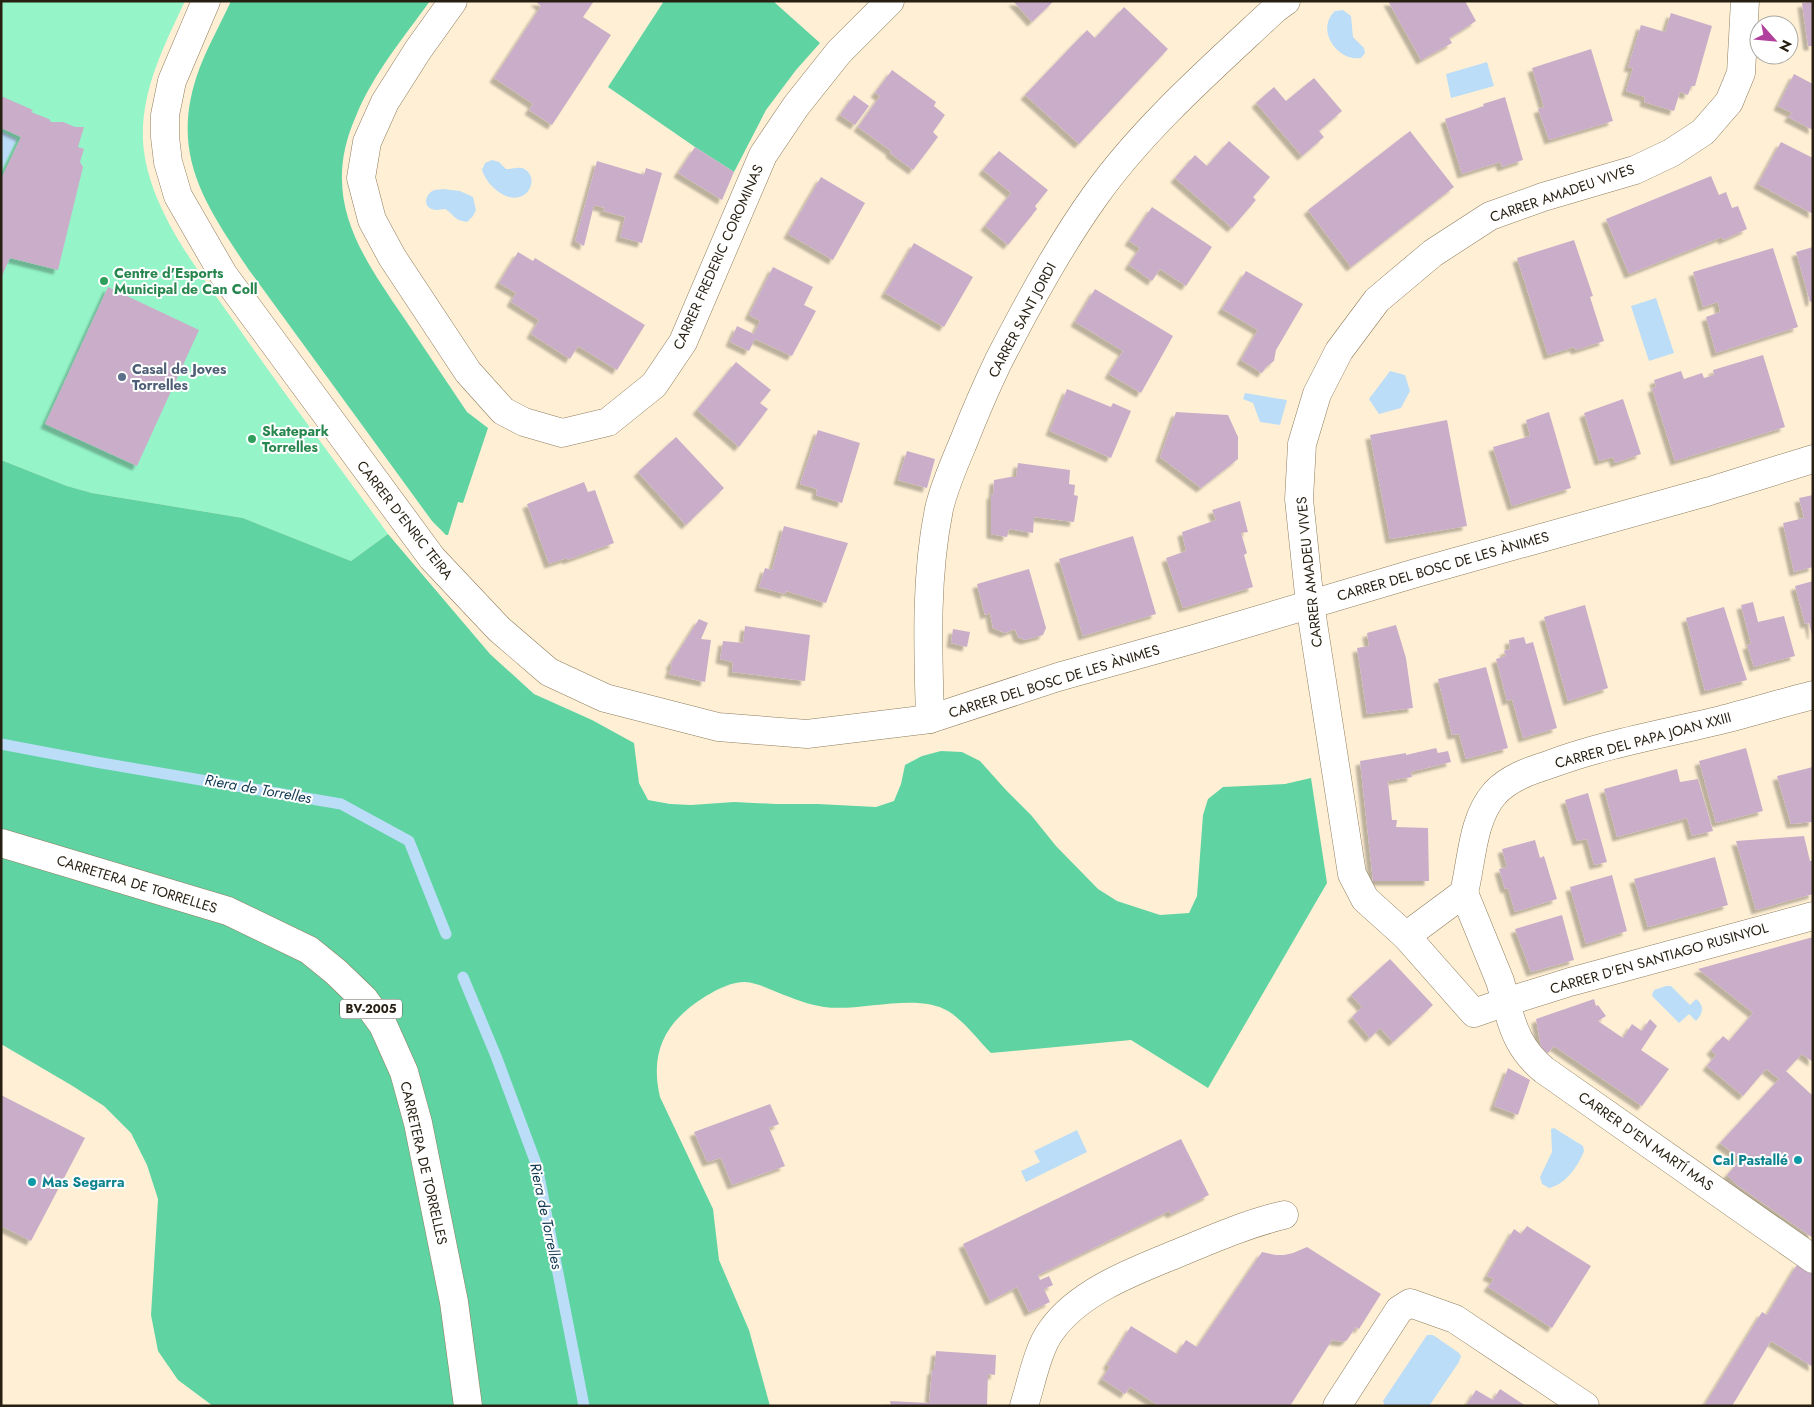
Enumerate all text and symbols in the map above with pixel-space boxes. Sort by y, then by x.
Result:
north arrow [1749,15,1799,65]
text: N [1774,36,1797,55]
street label: CARRER AMADEU VIVES [1487,159,1637,227]
street label: CARRER FREDERIC COROMINAS [668,161,768,353]
street label: CARRER SANT JORDI [983,259,1061,381]
place label: Centre d'Esports Municipal de Can Coll [114,263,258,299]
marker: Centre d'Esports Municipal de Can Coll [98,275,110,287]
place label: Casal de Joves Torrelles [132,359,227,395]
marker: Casal de Joves Torrelles [116,371,128,383]
place label: Skatepark Torrelles [262,421,329,457]
marker: Skatepark Torrelles [246,433,258,445]
street label: CARRER D'ENRIC TEIRA [352,456,458,584]
street label: CARRER AMADEU VIVES [1291,495,1327,648]
street label: CARRER DEL BOSC DE LES ÀNIMES [1335,526,1552,606]
street label: CARRER DEL BOSC DE LES ÀNIMES [946,639,1162,723]
street label: CARRER DEL PAPA JOAN XXIII [1553,707,1733,773]
water label: Riera de Torrelles [203,769,313,809]
street label: CARRETERA DE TORRELLES [54,850,220,918]
street label: CARRER D'EN SANTIAGO RUSINYOL [1548,917,1771,999]
road number: BV-2005 [340,1000,402,1019]
street label: CARRETERA DE TORRELLES [395,1079,453,1247]
street label: CARRER D'EN MARTÍ MAS [1574,1087,1718,1196]
place label: Cal Pastallé [1713,1150,1788,1170]
marker: Cal Pastallé [1792,1154,1804,1166]
water label: Riera de Torrelles [524,1161,568,1271]
place label: Mas Segarra [42,1172,125,1192]
marker: Mas Segarra [26,1176,38,1188]

